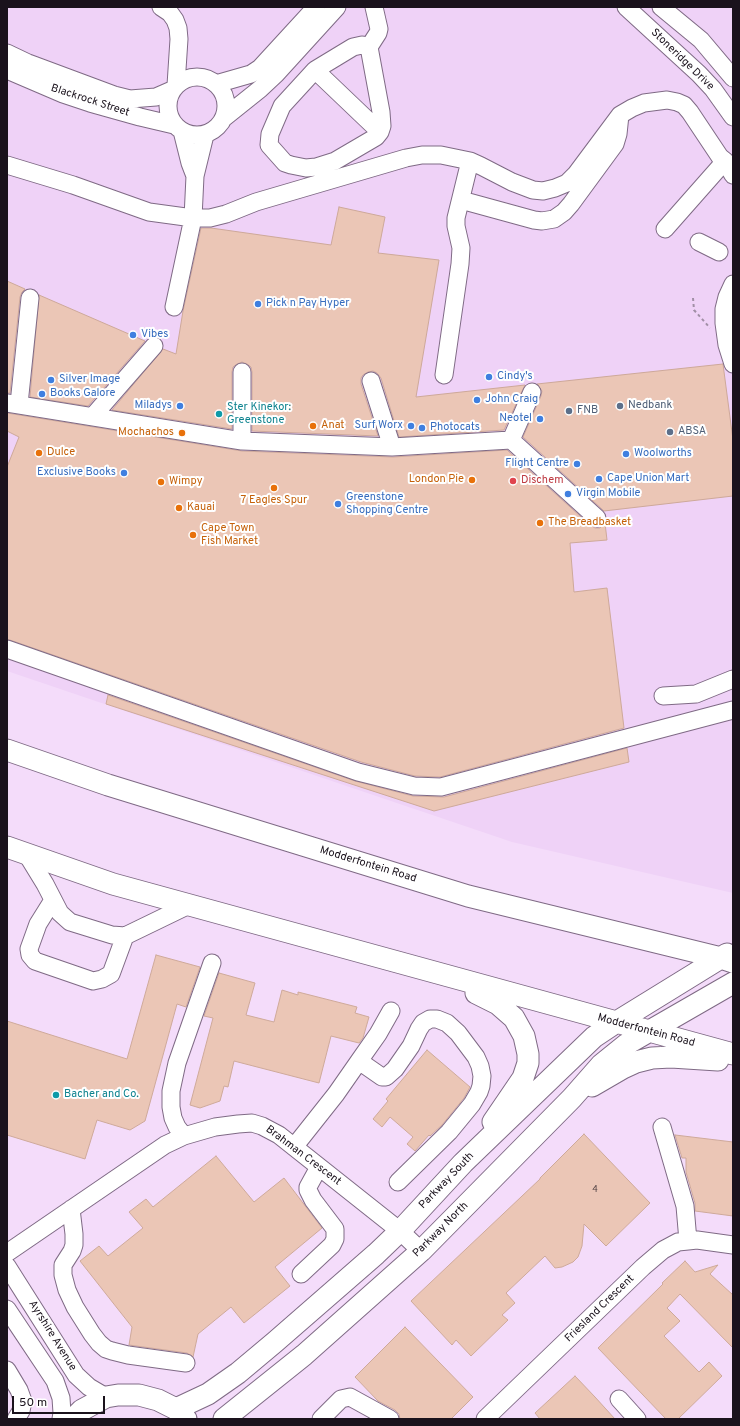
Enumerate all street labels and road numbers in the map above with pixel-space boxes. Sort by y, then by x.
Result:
street label: Stoneridge Drive [648,26,716,94]
street label: Blackrock Street [49,82,131,120]
street label: Modderfontein Road [318,844,418,886]
street label: Modderfontein Road [596,1012,696,1050]
street label: Brahman Crescent [263,1123,343,1189]
street label: Parkway South [417,1150,477,1212]
street label: Parkway North [411,1200,471,1260]
street label: Friesland Crescent [563,1273,637,1345]
street label: Ayrshire Avenue [25,1298,79,1374]

